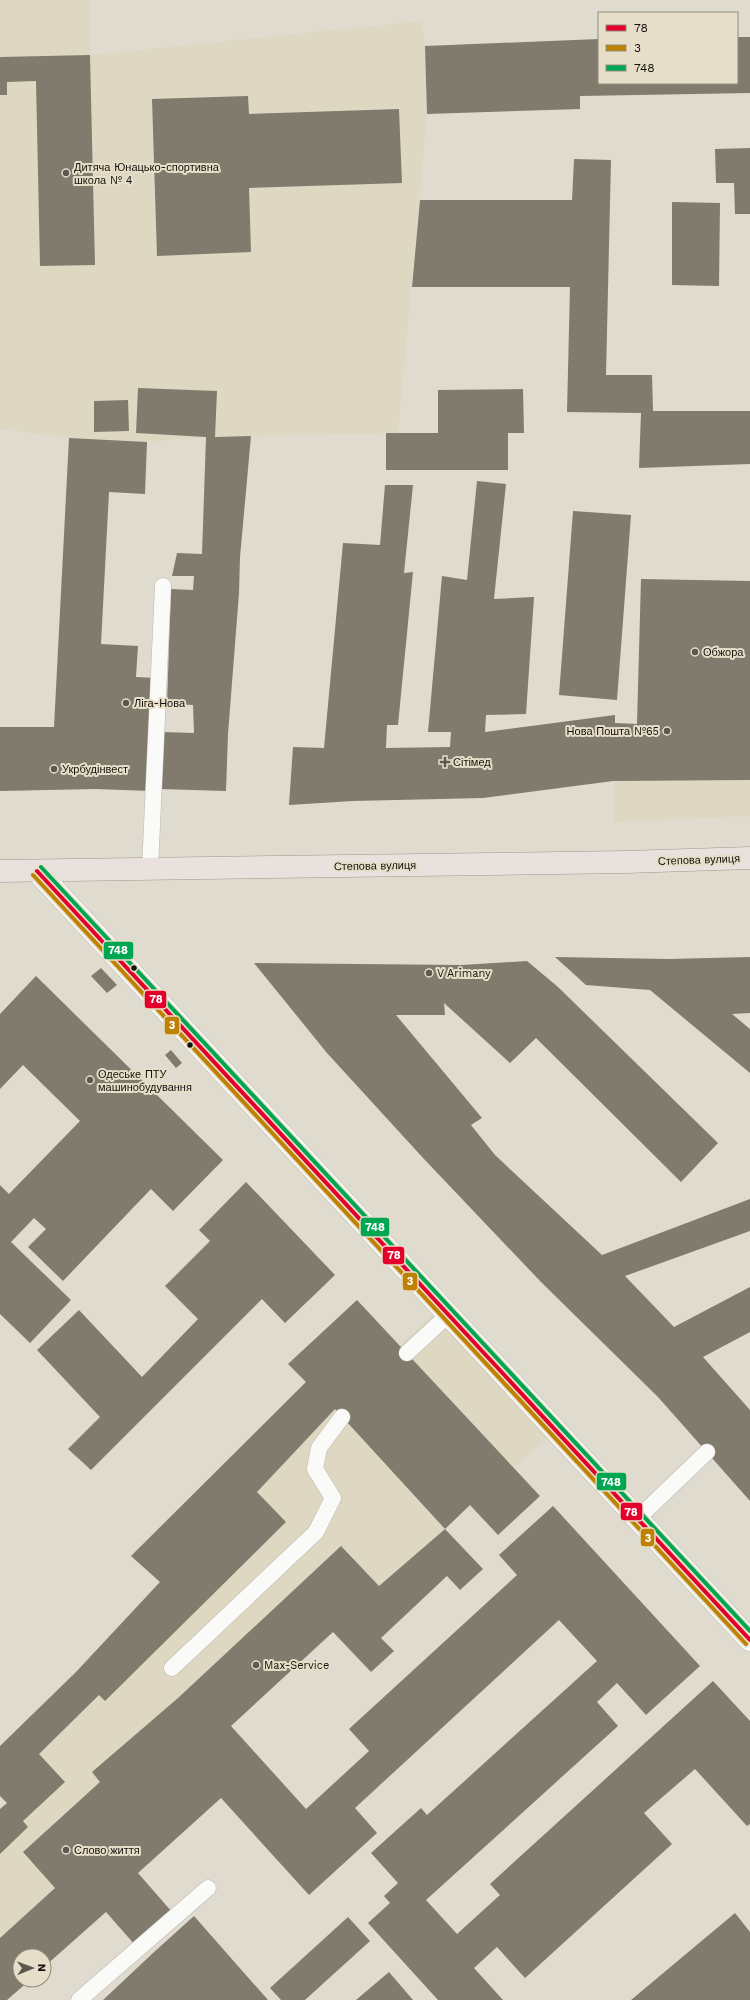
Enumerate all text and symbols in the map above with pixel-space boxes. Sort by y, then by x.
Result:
legend [598,12,738,84]
text: 78 [634,21,648,35]
text: 3 [634,41,641,55]
text: 748 [634,61,655,75]
place label: Дитяча Юнацько-спортивна школа № 4 [74,161,220,187]
marker: Дитяча Юнацько-спортивна школа № 4 [61,168,71,178]
place label: Обжора [703,646,744,659]
marker: Обжора [690,647,700,657]
place label: Ліга-Нова [134,697,186,710]
marker: Ліга-Нова [121,698,131,708]
place label: Нова Пошта №65 [567,725,659,738]
marker: Нова Пошта №65 [662,726,672,736]
place label: Сітімед [453,756,491,769]
marker: Сітімед [440,757,450,767]
place label: Укрбудінвест [62,763,128,776]
marker: Укрбудінвест [49,764,59,774]
street label: Степова вулиця [658,852,740,868]
street label: Степова вулиця [334,859,416,873]
line badge: 748 [103,941,134,960]
text: 748 [108,944,128,957]
unlabelled marker [129,963,139,973]
place label: V Arimany [437,967,491,980]
marker: V Arimany [424,968,434,978]
line badge: 78 [144,990,167,1009]
text: 78 [149,993,163,1006]
line badge: 3 [164,1016,180,1035]
text: 3 [169,1019,176,1032]
unlabelled marker [185,1040,195,1050]
place label: Одеське ПТУ машинобудування [98,1068,192,1094]
marker: Одеське ПТУ машинобудування [85,1075,95,1085]
line badge: 748 [360,1217,390,1237]
text: 748 [365,1221,385,1234]
line badge: 78 [382,1246,405,1265]
text: 78 [387,1249,401,1262]
line badge: 3 [402,1272,418,1291]
text: 3 [407,1275,414,1288]
line badge: 748 [596,1472,627,1491]
text: 748 [601,1476,621,1489]
line badge: 78 [620,1502,643,1521]
text: 78 [624,1506,638,1519]
line badge: 3 [640,1528,655,1547]
text: 3 [645,1532,652,1545]
place label: Max-Service [264,1659,329,1672]
marker: Max-Service [251,1660,261,1670]
place label: Слово життя [74,1844,140,1857]
marker: Слово життя [61,1845,71,1855]
north arrow [12,1948,52,1988]
text: N [35,1964,48,1972]

